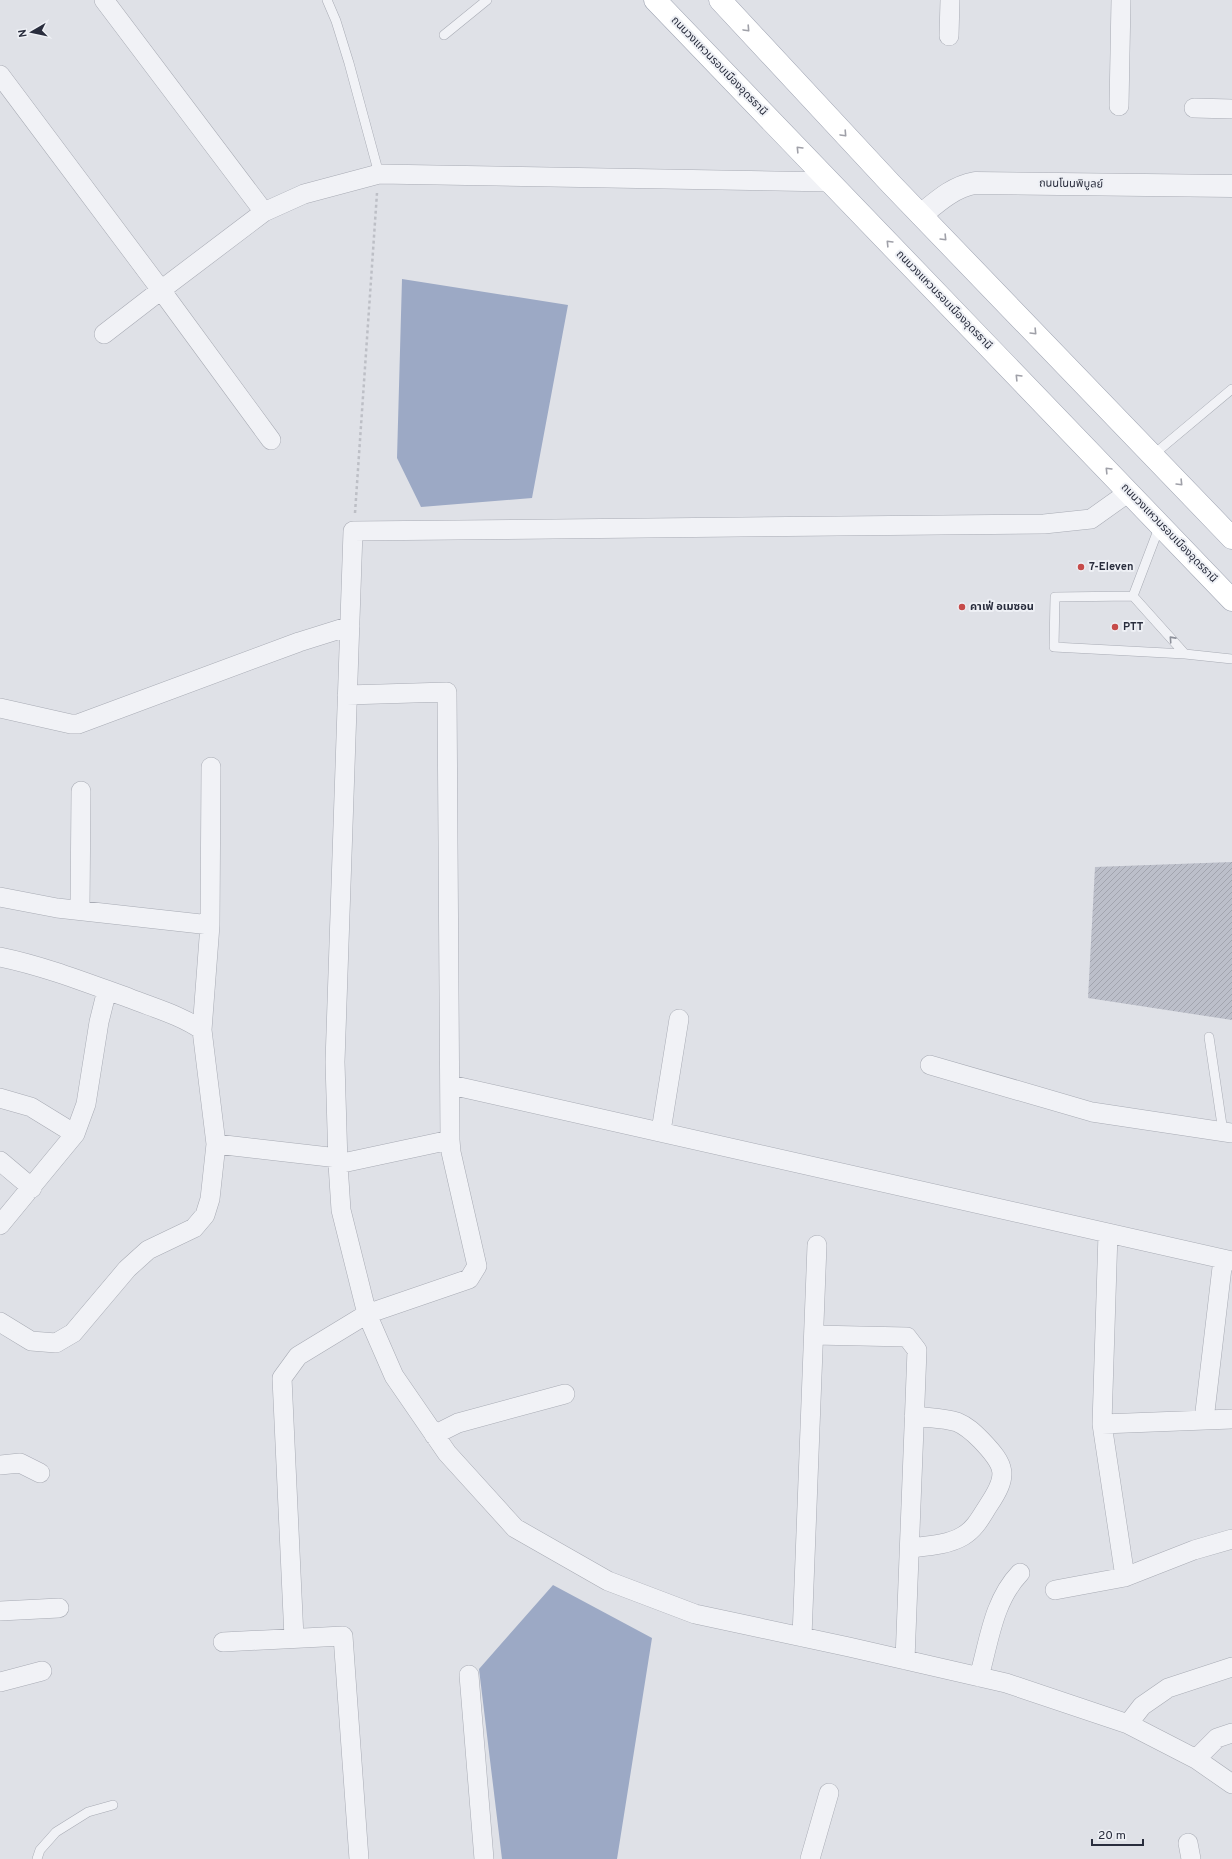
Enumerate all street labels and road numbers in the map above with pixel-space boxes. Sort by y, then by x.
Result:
street label: ถนนวงแหวนรอบเมืองอุดรธานี [668,13,770,119]
street label: ถนนโนนพิบูลย์ [1039,176,1103,192]
street label: ถนนวงแหวนรอบเมืองอุดรธานี [893,247,995,353]
street label: ถนนวงแหวนรอบเมืองอุดรธานี [1118,480,1220,586]

